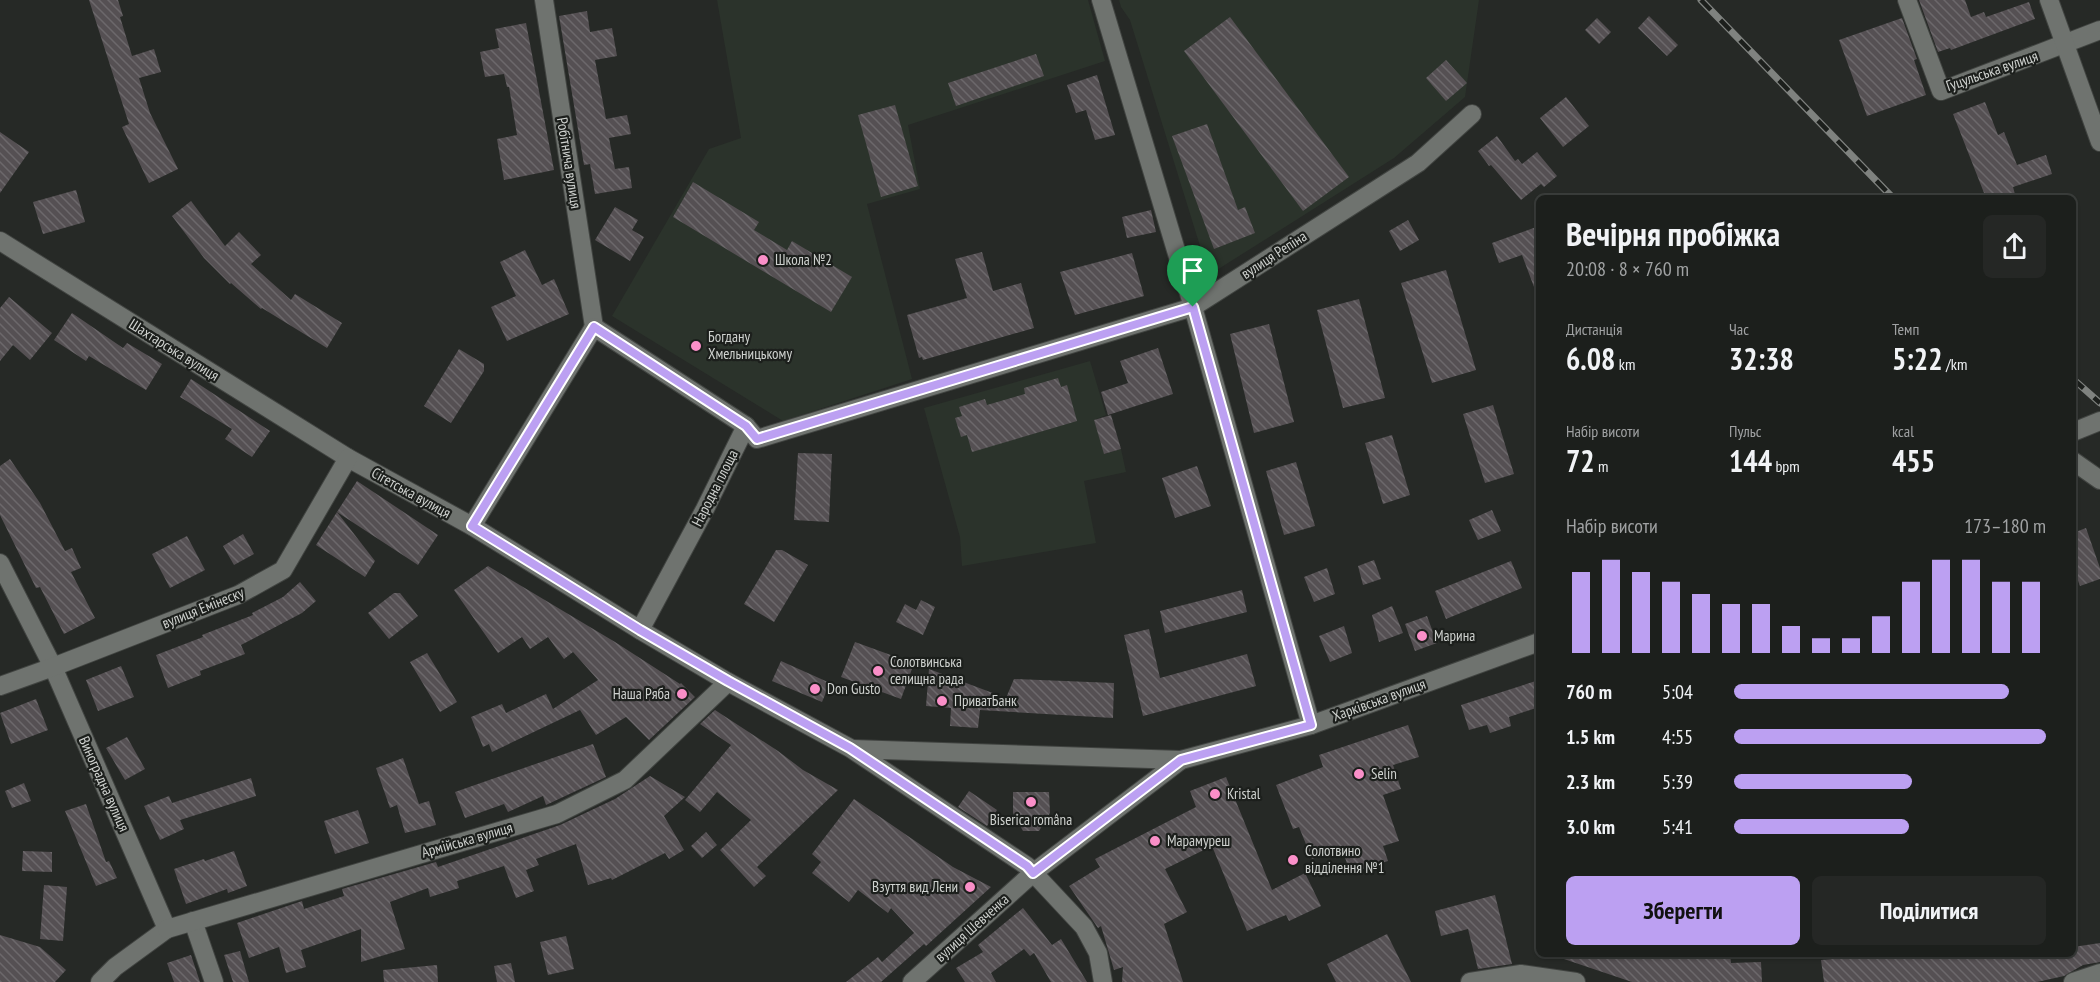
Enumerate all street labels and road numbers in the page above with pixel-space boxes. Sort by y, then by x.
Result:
street label: Гуцульська вулиця [1943,46,2040,95]
street label: Робітнича вулиця [553,116,586,210]
street label: вулиця Репіна [1237,226,1310,283]
street label: Шахтарська вулиця [126,314,223,385]
street label: Народна площа [687,446,742,529]
street label: Сігетська вулиця [368,463,454,522]
street label: вулиця Емінеску [159,582,247,633]
street label: Харківська вулиця [1330,674,1428,725]
street label: Виноградна вулиця [75,733,134,835]
street label: Армійська вулиця [419,817,515,862]
street label: вулиця Шевченка [931,889,1013,966]

